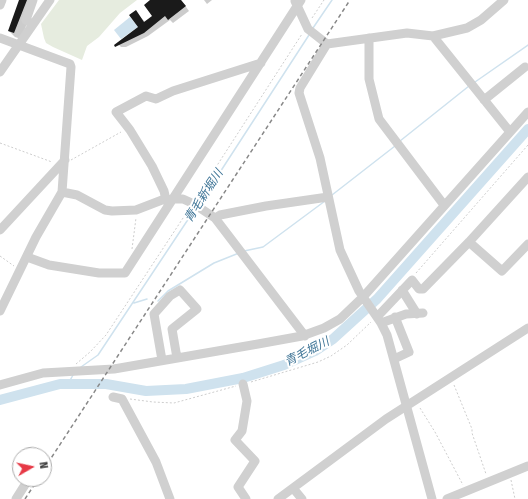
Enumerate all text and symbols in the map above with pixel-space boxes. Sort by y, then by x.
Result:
water label: 青毛新堀川 [182,167,226,225]
water label: 青毛堀川 [282,335,332,369]
north arrow [12,447,52,487]
text: N [36,461,50,469]

